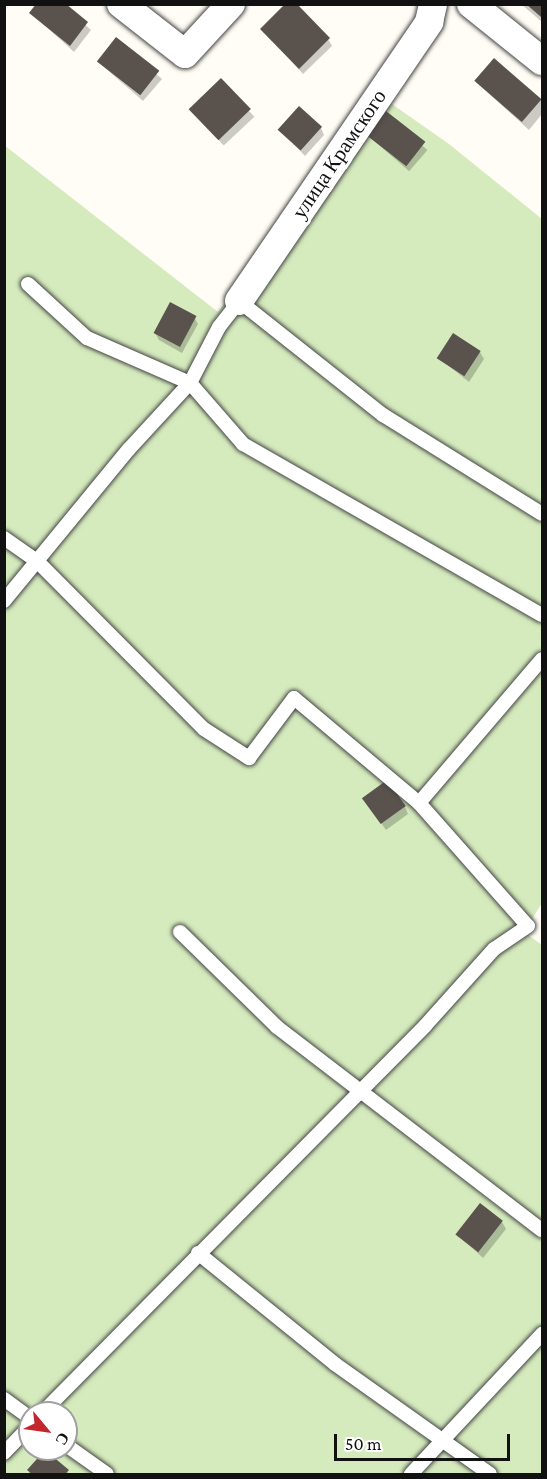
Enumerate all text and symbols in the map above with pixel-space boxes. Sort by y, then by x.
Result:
street label: улица Крамского [286,85,392,223]
north arrow [18,1401,78,1461]
scale bar [337,1422,512,1460]
text: С [52,1430,73,1448]
text: 50 m [345,1434,382,1454]

